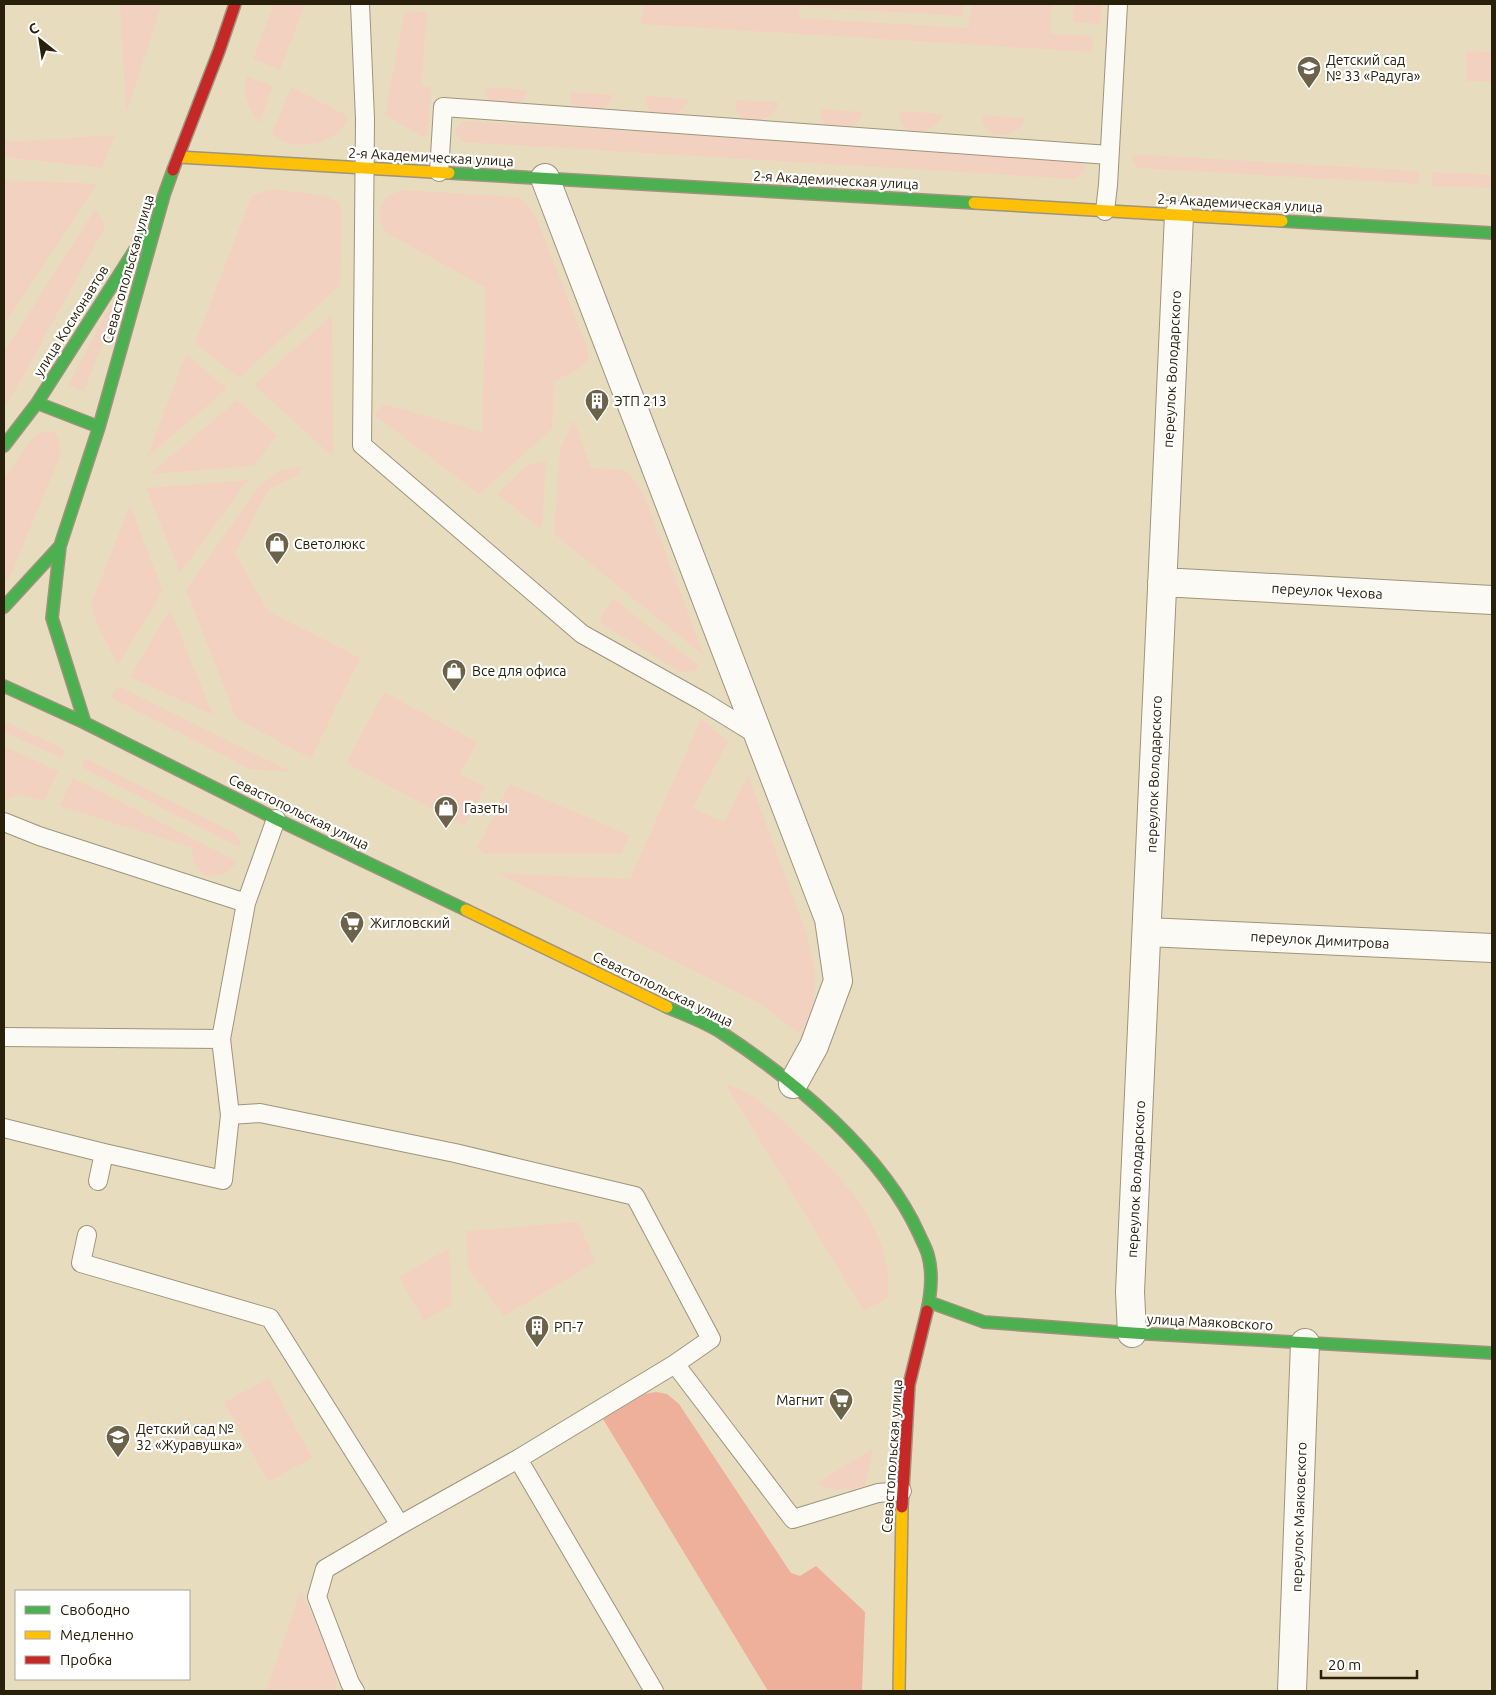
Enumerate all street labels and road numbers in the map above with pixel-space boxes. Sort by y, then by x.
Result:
street label: 2-я Академическая улица [348,145,514,169]
street label: 2-я Академическая улица [753,168,919,192]
street label: 2-я Академическая улица [1157,191,1323,215]
street label: Севастопольская улица [99,193,157,345]
street label: улица Космонавтов [30,262,112,380]
street label: переулок Володарского [1160,290,1184,448]
street label: переулок Чехова [1271,580,1383,602]
street label: переулок Володарского [1143,695,1165,853]
street label: Севастопольская улица [226,771,372,853]
street label: переулок Димитрова [1250,928,1390,952]
street label: Севастопольская улица [590,948,736,1030]
street label: переулок Володарского [1124,1100,1148,1258]
street label: улица Маяковского [1146,1311,1274,1333]
street label: Севастопольская улица [879,1379,905,1533]
street label: переулок Маяковского [1288,1442,1310,1592]

